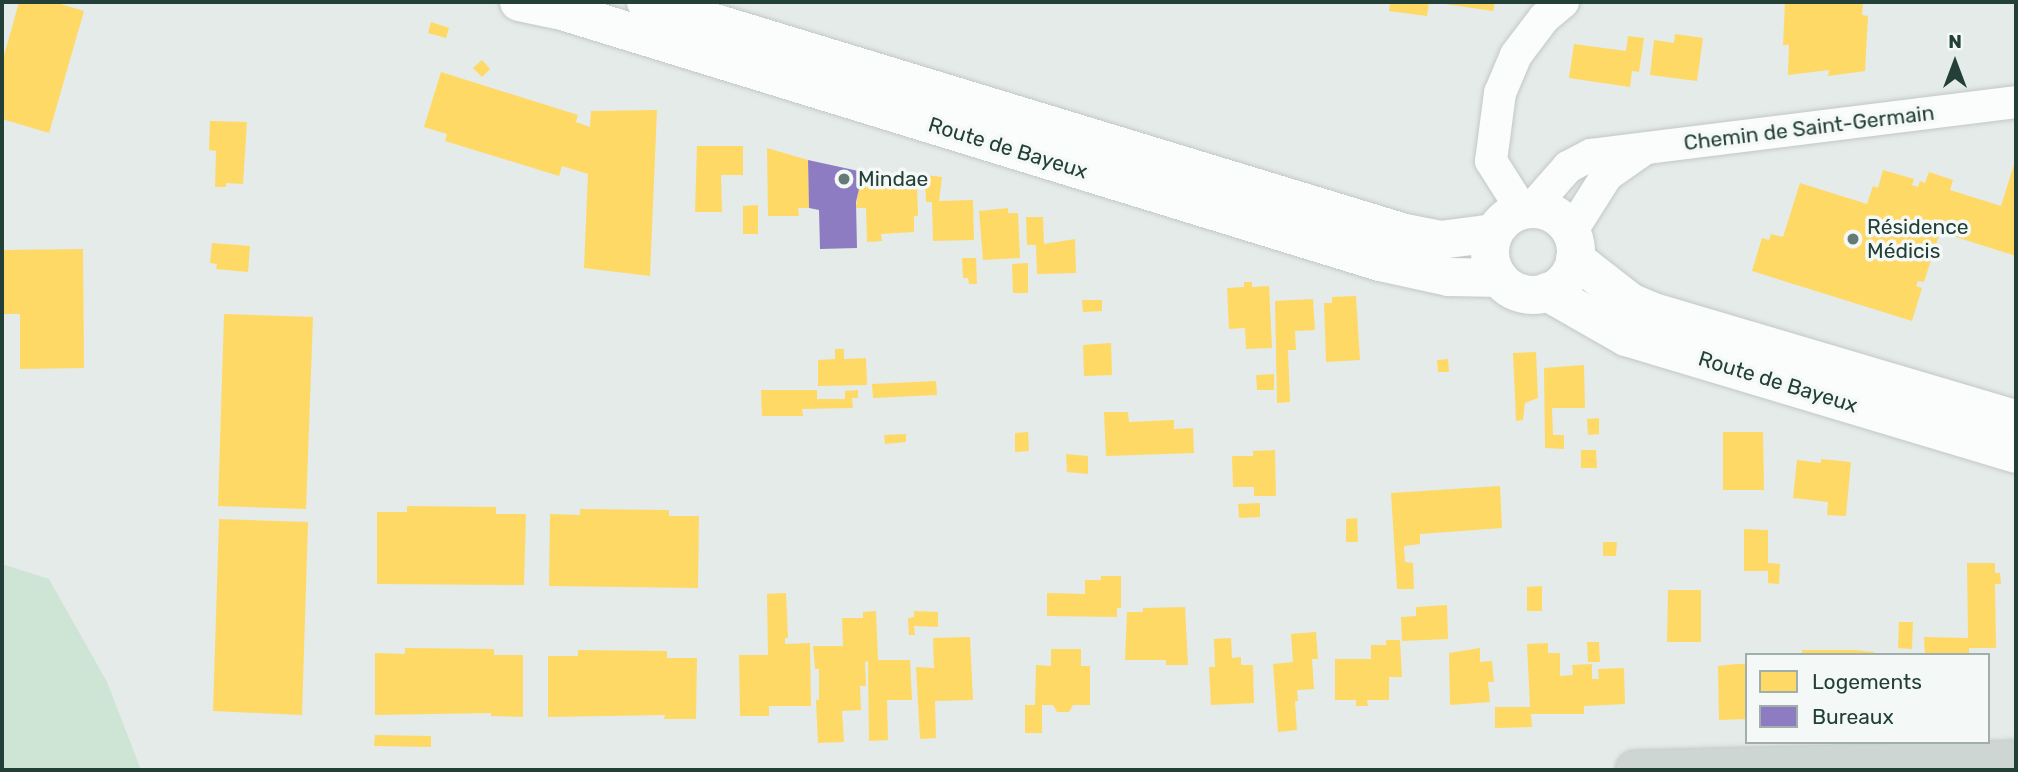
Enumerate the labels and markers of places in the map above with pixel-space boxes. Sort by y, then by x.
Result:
place label: Mindae [858,166,928,192]
marker: Mindae [836,171,852,187]
place label: Résidence Médicis [1867,214,1969,264]
marker: Résidence Médicis [1845,231,1861,247]

